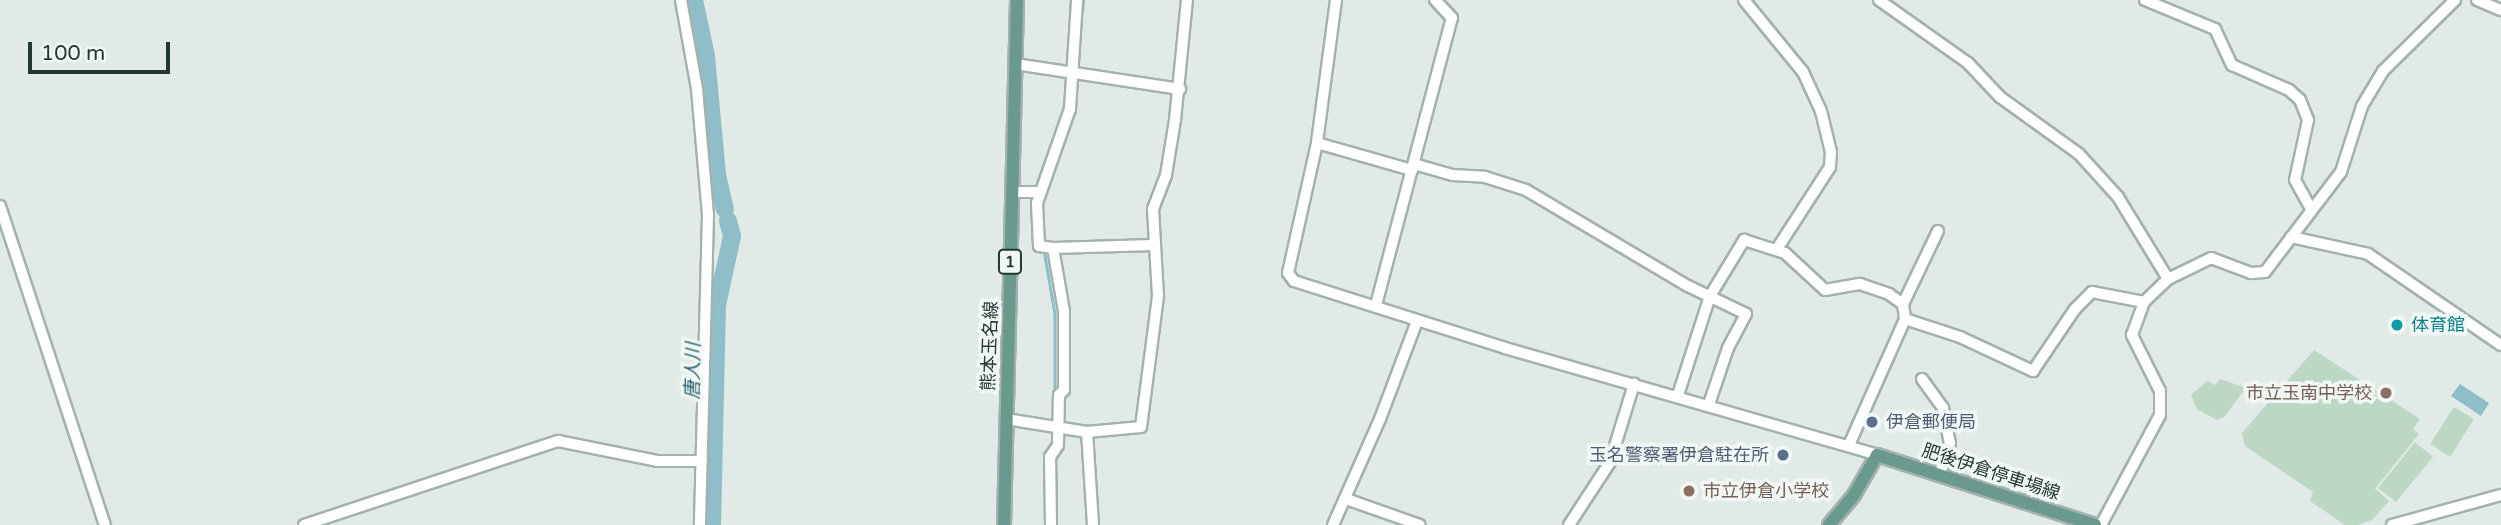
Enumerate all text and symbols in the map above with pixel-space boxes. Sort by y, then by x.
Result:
scale bar [32,28,173,72]
text: 100 m [41,41,105,66]
road number: 1 [998,250,1022,274]
street label: 熊本玉名線 [978,301,1002,391]
place label: 体育館 [2411,314,2465,336]
marker: 体育館 [2389,317,2405,333]
water label: 唐人川 [682,342,706,400]
place label: 市立玉南中学校 [2246,382,2372,404]
marker: 市立玉南中学校 [2378,385,2394,401]
place label: 伊倉郵便局 [1886,411,1976,433]
marker: 伊倉郵便局 [1864,414,1880,430]
street label: 肥後伊倉停車場線 [1919,439,2063,505]
place label: 玉名警察署伊倉駐在所 [1589,444,1769,466]
marker: 玉名警察署伊倉駐在所 [1775,447,1791,463]
place label: 市立伊倉小学校 [1703,480,1829,502]
marker: 市立伊倉小学校 [1681,483,1697,499]

